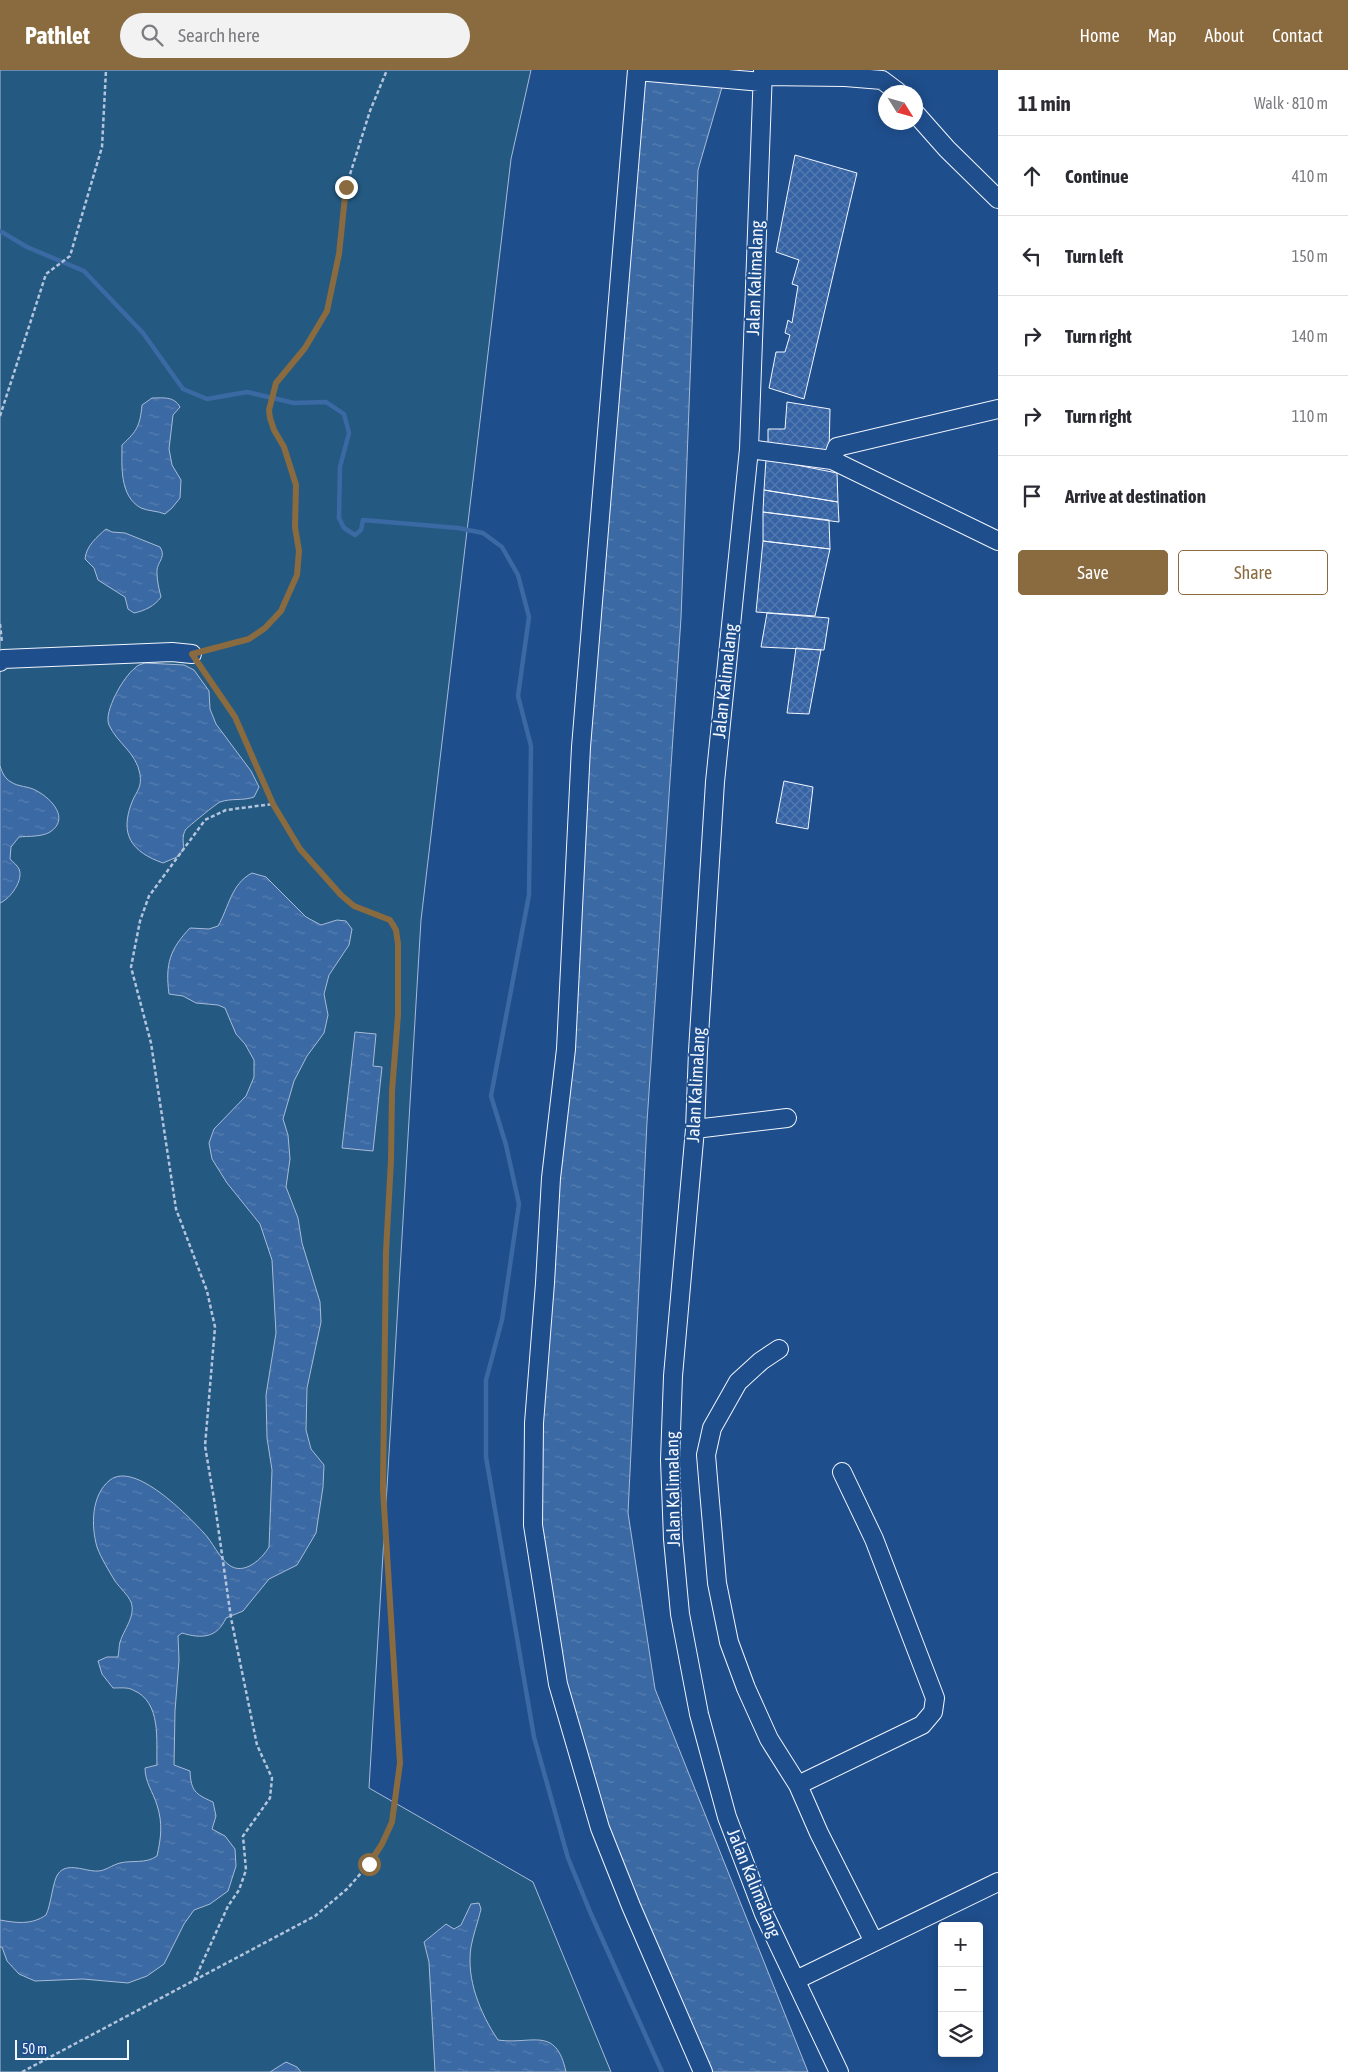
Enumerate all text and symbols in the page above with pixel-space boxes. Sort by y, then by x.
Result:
search box [120,13,470,58]
icon: search [138,21,166,49]
text: Pathlet [25,22,90,49]
text: Search here [178,24,260,46]
text: Home [1080,25,1120,46]
text: Map [1148,25,1177,46]
text: About [1205,25,1244,46]
text: Contact [1272,25,1323,46]
north arrow [878,85,923,130]
text: 11 min [1018,91,1071,115]
text: Walk · 810 m [1254,94,1328,112]
icon: ahead [1018,162,1046,190]
text: Continue [1065,165,1129,187]
text: 410 m [1292,167,1328,185]
route end [335,176,358,199]
street label: Jalan Kalimalang [742,220,767,336]
icon: left [1018,242,1046,270]
text: Turn left [1065,245,1123,267]
text: 150 m [1292,247,1328,265]
icon: right [1018,322,1046,350]
text: Turn right [1065,325,1132,347]
text: 140 m [1292,327,1328,345]
icon: right [1018,402,1046,430]
text: Turn right [1065,405,1132,427]
text: 110 m [1292,407,1328,425]
icon: arrive [1018,482,1046,510]
text: Arrive at destination [1065,485,1206,507]
button: Save [1018,550,1168,595]
button: Share [1178,550,1328,595]
street label: Jalan Kalimalang [708,622,741,739]
street label: Jalan Kalimalang [682,1027,709,1143]
street label: Jalan Kalimalang [661,1431,684,1547]
street label: Jalan Kalimalang [723,1825,786,1940]
route start [358,1853,381,1876]
map controls [938,1922,983,2057]
button: + [938,1922,983,1967]
button: − [938,1967,983,2012]
button: layers [938,2012,983,2057]
scale bar [15,2037,129,2060]
text: 50 m [22,2041,47,2057]

